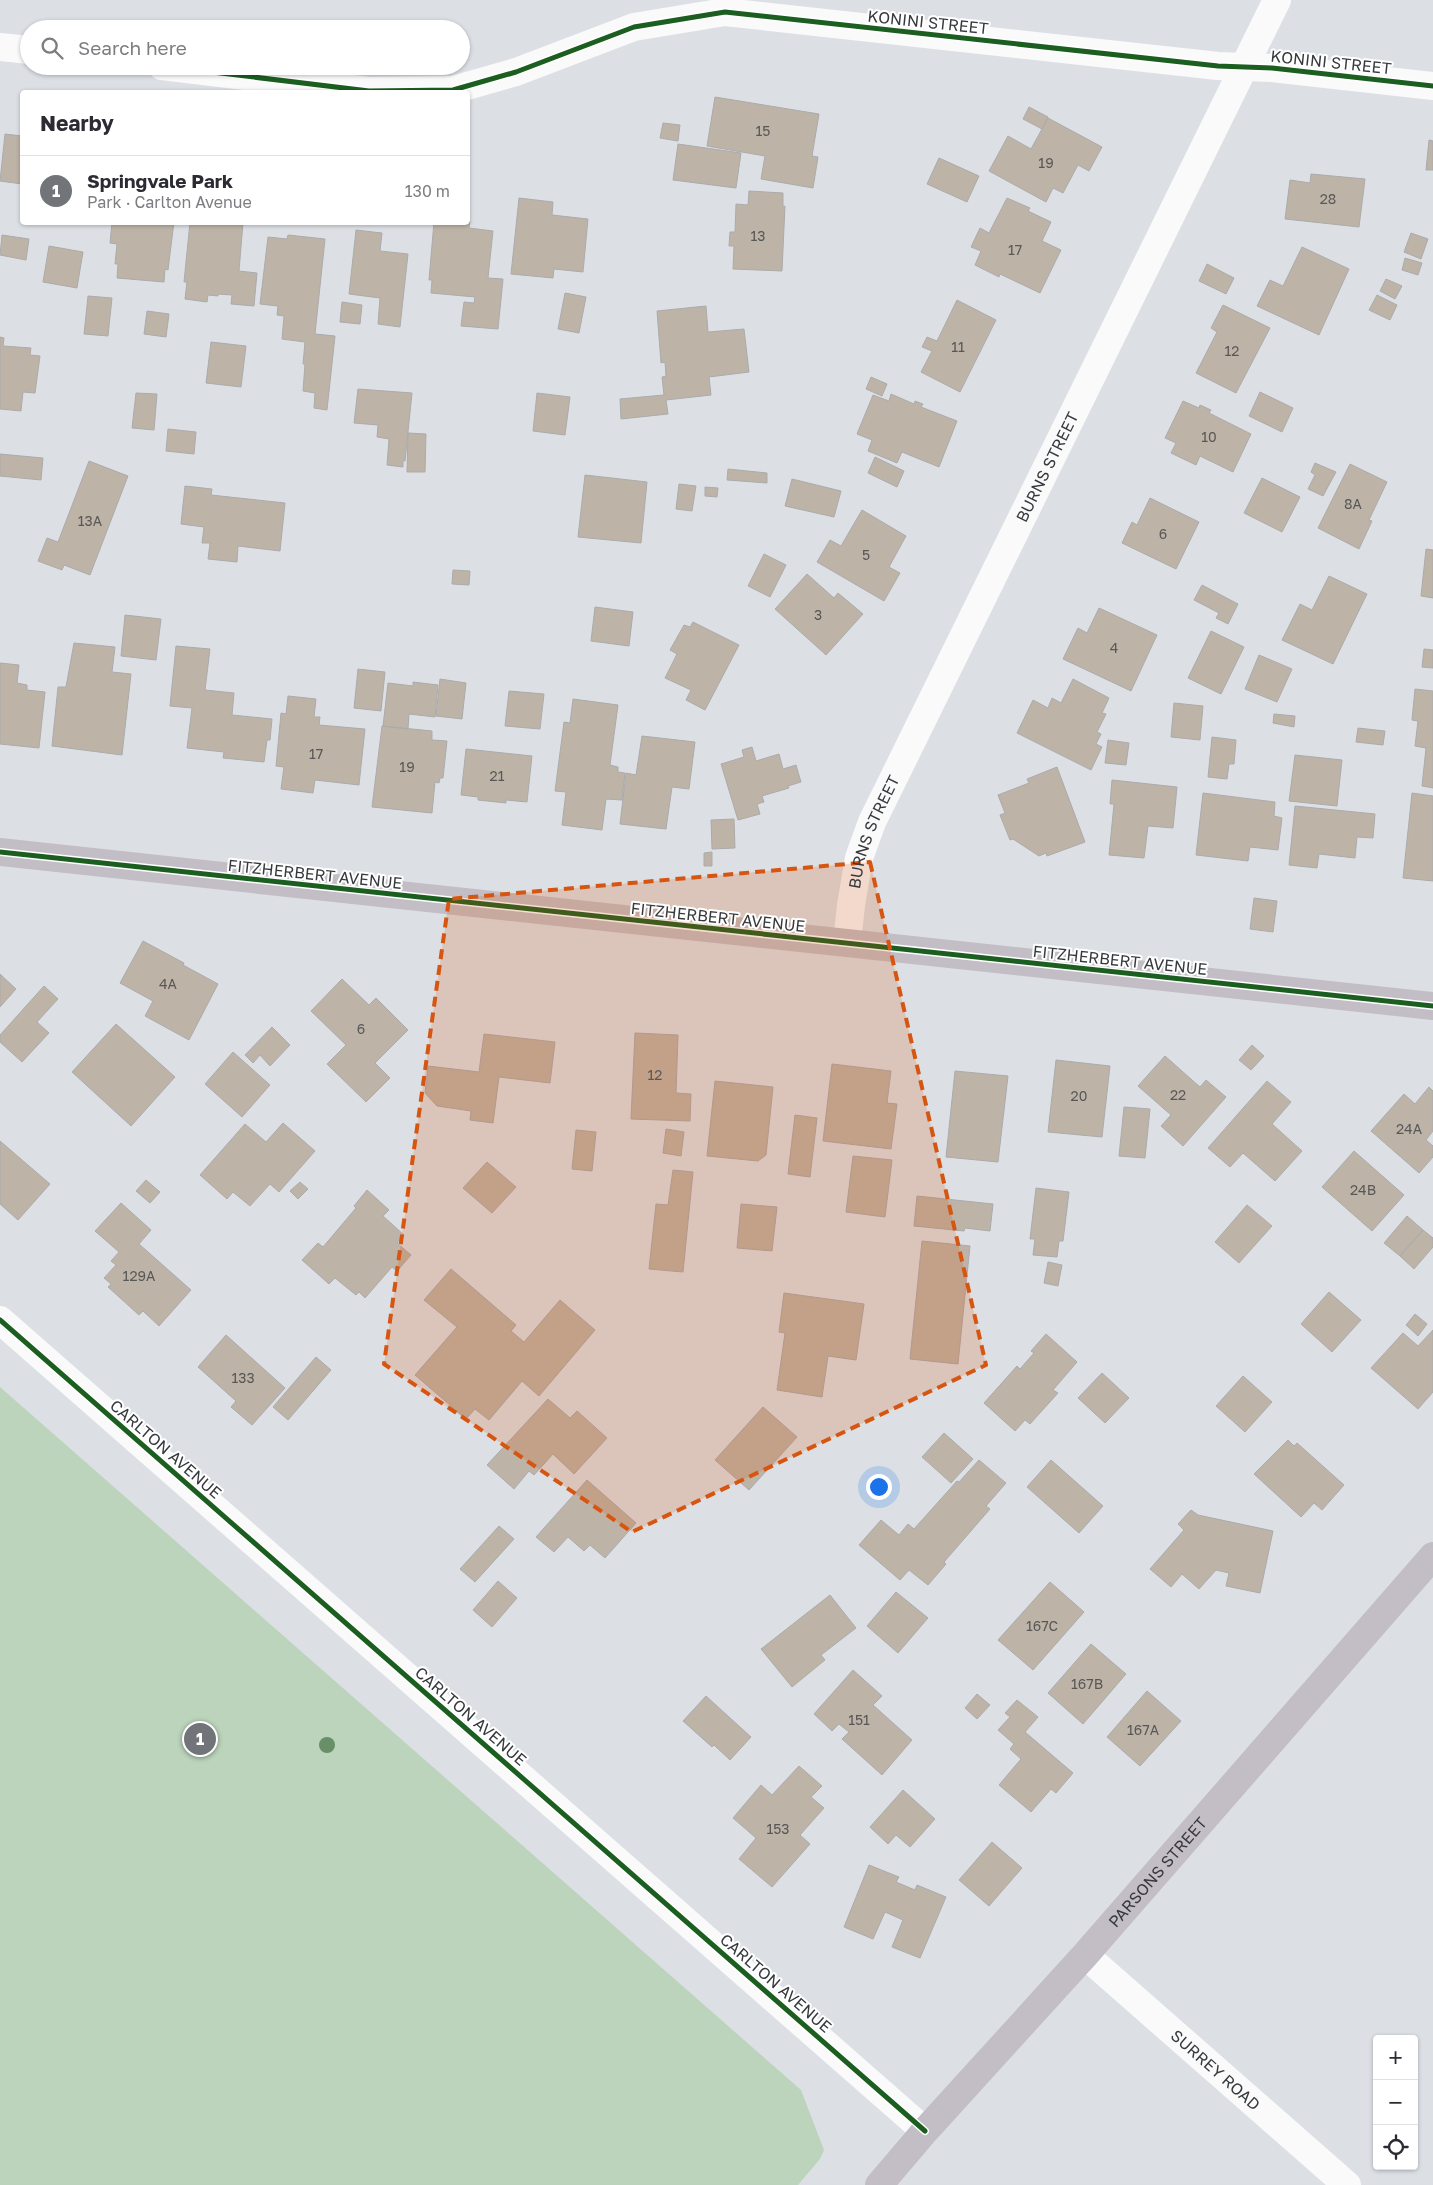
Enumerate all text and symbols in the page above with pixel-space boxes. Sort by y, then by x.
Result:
street label: KONINI STREET [867,6,989,38]
search box [20,20,470,75]
icon: search [38,34,66,62]
text: Search here [78,36,187,59]
street label: KONINI STREET [1270,46,1392,78]
text: Nearby [40,110,114,136]
house number: 15 [756,122,770,139]
house number: 19 [1038,154,1054,171]
text: Springvale Park [87,169,233,192]
text: 1 [52,181,60,201]
text: 130 m [405,181,450,201]
house number: 28 [1320,190,1336,207]
text: Park · Carlton Avenue [87,192,252,212]
house number: 13 [751,227,765,244]
house number: 17 [1008,241,1022,258]
house number: 11 [951,338,965,355]
house number: 12 [1225,342,1239,359]
street label: BURNS STREET [1011,408,1083,525]
house number: 10 [1201,428,1217,445]
house number: 8A [1344,495,1363,512]
house number: 13A [78,512,103,529]
house number: 6 [1159,525,1167,542]
house number: 5 [862,546,870,563]
house number: 3 [814,606,822,623]
house number: 4 [1110,639,1118,656]
house number: 17 [309,745,323,762]
house number: 19 [399,758,415,775]
house number: 21 [490,767,505,784]
street label: BURNS STREET [844,772,904,890]
street label: FITZHERBERT AVENUE [227,855,403,893]
street label: FITZHERBERT AVENUE [630,898,806,936]
street label: FITZHERBERT AVENUE [1032,941,1208,979]
house number: 4A [159,975,178,992]
house number: 6 [357,1020,365,1037]
house number: 12 [648,1066,662,1083]
house number: 22 [1170,1086,1186,1103]
house number: 20 [1071,1087,1087,1104]
house number: 24A [1396,1120,1423,1137]
house number: 24B [1350,1181,1376,1198]
house number: 129A [123,1267,156,1284]
house number: 133 [231,1369,255,1386]
street label: CARLTON AVENUE [106,1395,226,1503]
your location [866,1474,892,1500]
house number: 167C [1026,1617,1058,1634]
street label: CARLTON AVENUE [411,1662,531,1770]
house number: 167B [1071,1675,1103,1692]
house number: 151 [848,1711,870,1728]
pin: 1 [184,1720,216,1758]
house number: 167A [1127,1721,1160,1738]
street label: PARSONS STREET [1104,1813,1211,1931]
house number: 153 [766,1820,790,1837]
street label: CARLTON AVENUE [716,1929,836,2037]
street label: SURREY ROAD [1167,2025,1265,2114]
map controls [1373,2035,1418,2170]
button: + [1373,2035,1418,2080]
button: − [1373,2080,1418,2125]
button: locate [1373,2125,1418,2170]

